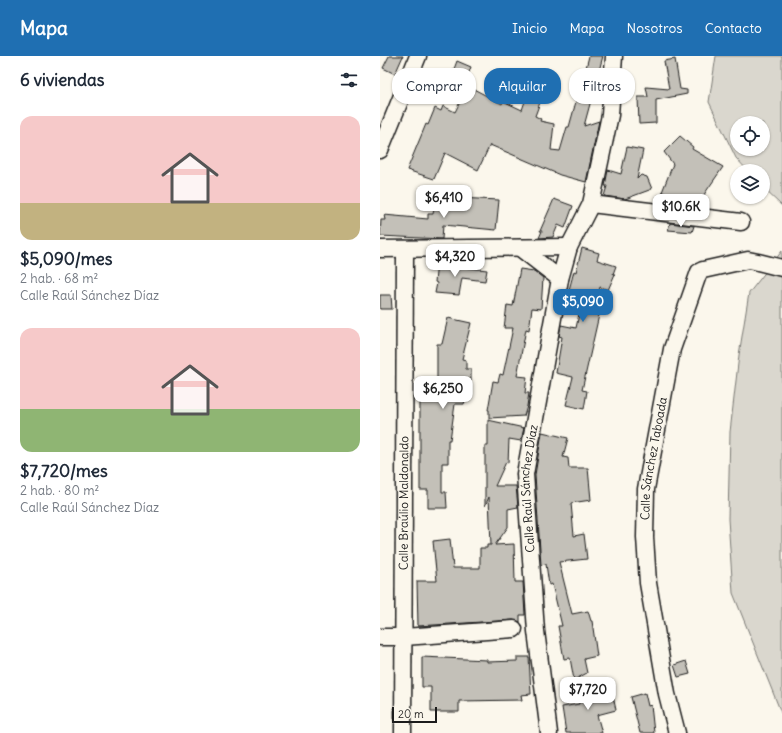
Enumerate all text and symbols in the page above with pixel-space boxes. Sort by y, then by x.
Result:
text: Mapa [20,16,68,40]
text: Inicio [512,19,547,37]
text: Mapa [569,19,605,37]
text: Nosotros [627,19,683,37]
text: Contacto [705,19,762,37]
chip: Comprar [392,68,476,104]
chip: Alquilar [484,68,561,104]
chip: Filtros [569,68,635,104]
text: 6 viviendas [20,69,104,91]
icon: filters [338,69,360,91]
map controls [730,116,770,204]
button: locate [730,116,770,156]
icon: home [154,142,226,214]
button: layers [730,164,770,204]
pin: $6,410 [411,185,477,219]
text: $6,410 [425,189,463,206]
pin: $10.6K [648,194,714,228]
text: $10.6K [662,198,700,215]
pin: $4,320 [422,244,488,278]
text: $5,090/mes [20,248,112,270]
text: $4,320 [435,248,475,265]
text: 2 hab. · 68 m² [20,270,98,287]
text: Calle Raúl Sánchez Díaz [20,287,159,304]
pin: $5,090 [550,289,616,323]
text: $5,090 [562,293,604,310]
icon: home [154,354,226,426]
pin: $6,250 [410,376,476,410]
text: $6,250 [423,380,463,397]
street label: Calle Sánchez Taboada [637,396,670,520]
street label: Calle Raúl Sánchez Díaz [517,423,541,553]
street label: Calle Braúlio Maldonaldo [396,436,411,570]
text: $7,720/mes [20,460,108,482]
text: 2 hab. · 80 m² [20,482,99,499]
text: Calle Raúl Sánchez Díaz [20,499,159,516]
pin: $7,720 [555,677,621,711]
text: $7,720 [569,681,607,698]
scale bar [392,705,437,724]
text: 20 m [398,707,424,721]

